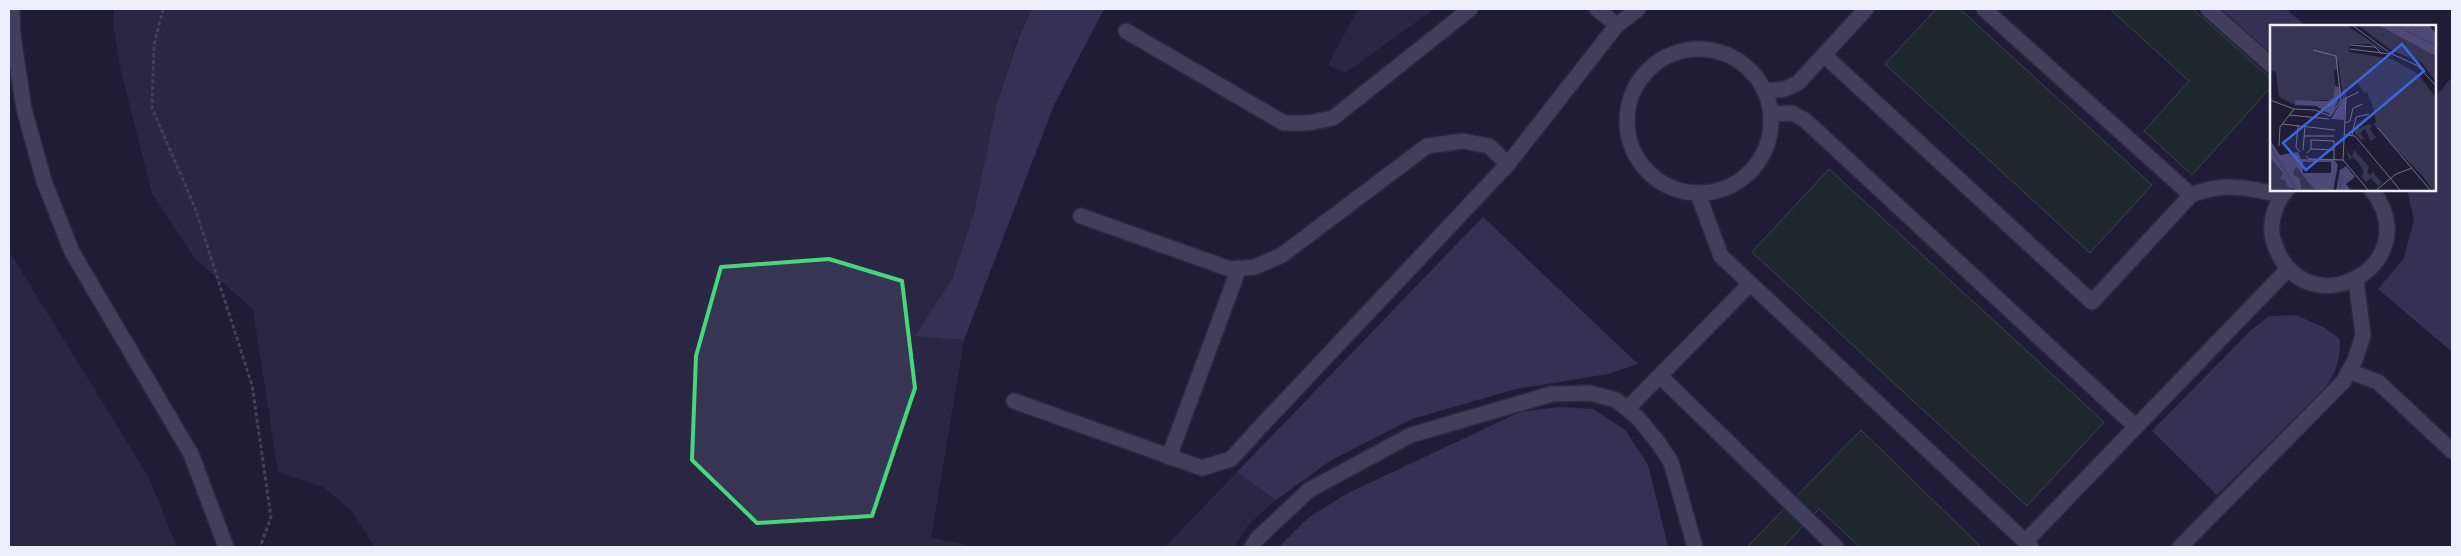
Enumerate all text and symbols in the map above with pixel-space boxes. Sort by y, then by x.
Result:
inset map [2270,25,2436,191]

